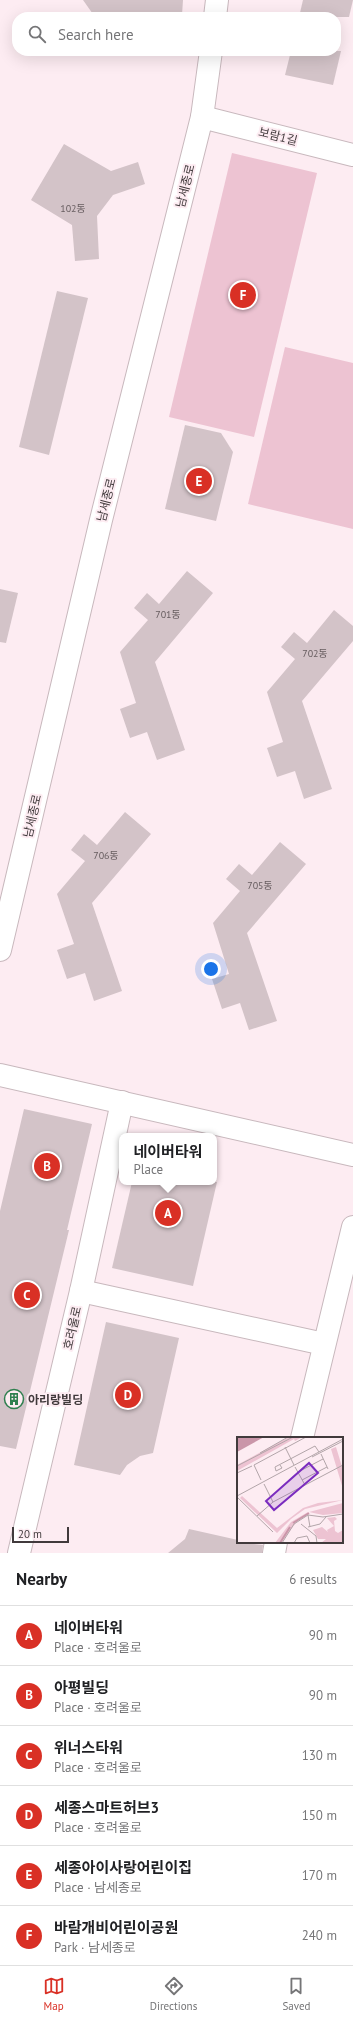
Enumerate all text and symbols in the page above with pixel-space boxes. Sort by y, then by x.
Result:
search box [12,12,341,56]
icon: search [26,23,48,45]
text: Search here [58,25,134,44]
street label: 보람1길 [257,124,299,148]
street label: 남세종로 [172,163,198,209]
house number: 102동 [60,202,86,215]
pin: F [230,280,256,310]
pin: E [186,466,212,496]
street label: 남세종로 [93,477,119,523]
house number: 701동 [155,608,181,621]
house number: 702동 [302,647,328,660]
street label: 남세종로 [20,793,44,839]
house number: 706동 [93,849,119,862]
house number: 705동 [247,879,273,892]
your location [201,959,221,979]
popup [119,1133,217,1185]
text: 네이버타워 [133,1142,203,1161]
pin: B [34,1151,60,1181]
text: Place [133,1161,163,1178]
pin: A [155,1198,181,1228]
pin: C [14,1280,40,1310]
street label: 호려울로 [60,1305,84,1351]
pin: D [115,1380,141,1410]
building icon: 아리랑빌딩 [3,1388,25,1410]
place label: 아리랑빌딩 [28,1392,83,1407]
inset map [237,1437,343,1543]
scale bar [12,1525,69,1544]
text: 20 m [18,1527,42,1541]
text: Nearby [16,1568,67,1590]
text: 6 results [289,1571,337,1588]
text: 네이버타워 [54,1618,123,1637]
text: A [25,1627,33,1644]
text: 90 m [309,1627,337,1644]
text: Place · 호려울로 [54,1639,142,1656]
text: 아평빌딩 [54,1678,109,1697]
text: B [25,1687,33,1704]
text: 90 m [309,1687,337,1704]
text: Place · 호려울로 [54,1699,142,1716]
text: 위너스타워 [54,1738,123,1757]
text: C [25,1747,33,1764]
text: 130 m [302,1747,337,1764]
text: Place · 호려울로 [54,1759,142,1776]
text: 세종스마트허브3 [54,1798,159,1817]
text: D [25,1807,33,1824]
text: 150 m [302,1807,337,1824]
text: Place · 호려울로 [54,1819,142,1836]
text: 세종아이사랑어린이집 [54,1858,192,1877]
text: E [26,1867,32,1884]
text: 170 m [302,1867,337,1884]
text: Place · 남세종로 [54,1879,142,1896]
text: 바람개비어린이공원 [54,1918,178,1937]
text: F [26,1927,32,1944]
text: 240 m [302,1927,337,1944]
text: Park · 남세종로 [54,1939,136,1956]
tab: Map [43,1975,65,2013]
tab: Directions [150,1975,197,2013]
tab: Saved [282,1975,310,2013]

